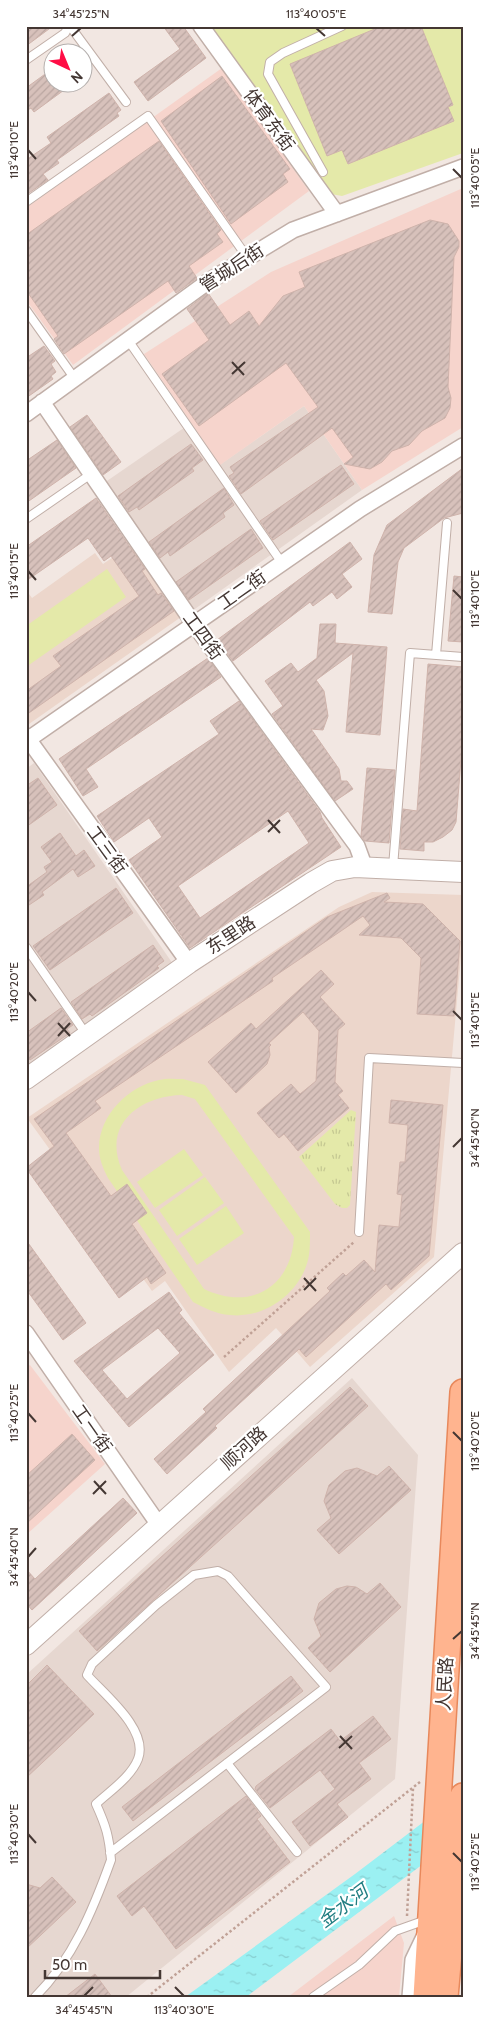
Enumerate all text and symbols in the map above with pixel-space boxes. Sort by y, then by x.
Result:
text: 34°45'25"N [52,6,110,21]
text: 113°40'05"E [286,6,346,21]
north arrow [42,42,92,92]
text: N [67,67,87,87]
street label: 体育东街 [239,84,299,156]
text: 113°40'10"E [6,121,21,179]
text: 113°40'05"E [467,148,482,208]
street label: 管城后街 [196,239,268,297]
text: 113°40'15"E [6,543,21,599]
street label: 工二街 [214,566,270,614]
text: 113°40'10"E [467,570,482,628]
street label: 工四街 [178,608,228,664]
street label: 工三街 [82,822,132,878]
street label: 东里路 [202,911,260,959]
text: 113°40'20"E [6,962,21,1022]
text: 113°40'15"E [467,992,482,1048]
text: 34°45'40"N [467,1108,482,1168]
text: 113°40'25"E [6,1384,21,1442]
street label: 工一街 [68,1401,116,1457]
text: 113°40'20"E [467,1411,482,1471]
street label: 顺河路 [217,1422,271,1474]
text: 34°45'40"N [6,1527,21,1587]
text: 34°45'45"N [467,1602,482,1660]
street label: 人民路 [433,1656,457,1712]
text: 113°40'30"E [6,1804,21,1864]
text: 113°40'25"E [467,1833,482,1891]
water label: 金水河 [313,1877,376,1932]
scale bar [45,1948,160,1980]
text: 50 m [52,1956,87,1974]
text: 34°45'45"N [55,2002,113,2017]
text: 113°40'30"E [154,2002,214,2017]

